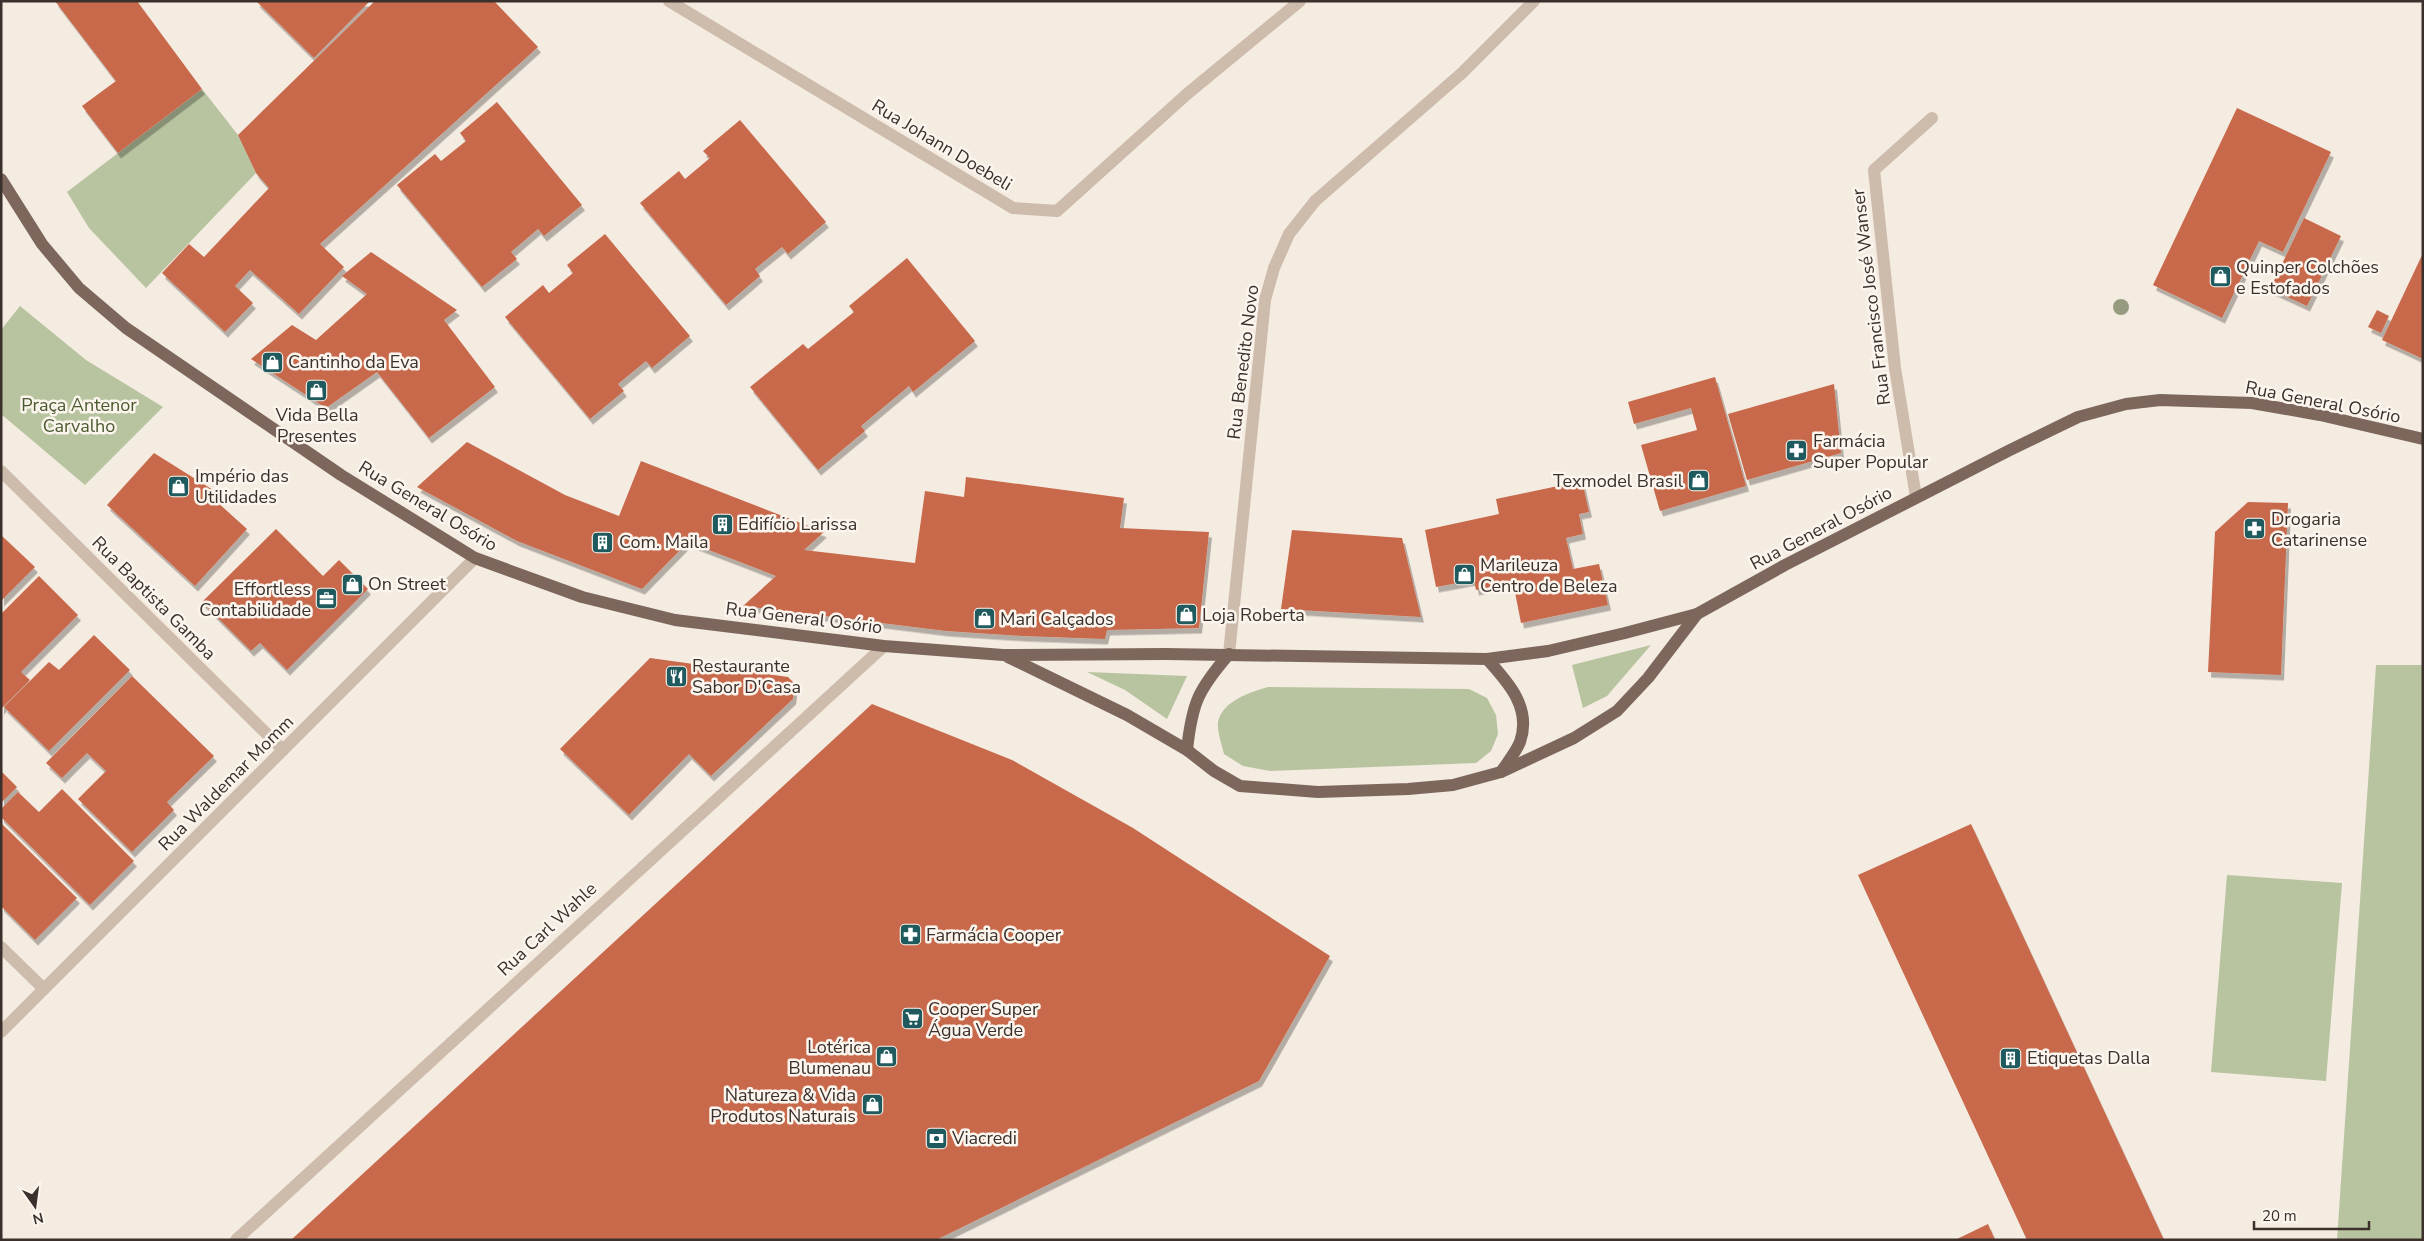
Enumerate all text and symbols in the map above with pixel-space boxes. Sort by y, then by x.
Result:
street label: Rua Johann Doebeli [867,94,1017,196]
street label: Rua Francisco José Wanser [1846,187,1896,407]
place label: Quinper Colchões e Estofados [2236,255,2379,300]
shop icon: Quinper Colchões e Estofados [2208,265,2232,289]
street label: Rua Benedito Novo [1222,283,1264,441]
shop icon: Cantinho da Eva [260,350,284,374]
place label: Cantinho da Eva [288,350,419,374]
street label: Rua General Osório [2243,375,2403,429]
shop icon: Vida Bella Presentes [305,378,329,402]
park label: Praça Antenor Carvalho [21,393,137,438]
place label: Vida Bella Presentes [274,403,359,448]
place label: Farmácia Super Popular [1813,429,1929,474]
pharmacy icon: Farmácia Super Popular [1785,439,1809,463]
street label: Rua General Osório [354,455,502,557]
place label: Império das Utilidades [195,464,289,509]
place label: Texmodel Brasil [1553,469,1684,493]
shop icon: Texmodel Brasil [1687,469,1711,493]
shop icon: Império das Utilidades [167,474,191,498]
street label: Rua General Osório [1746,480,1896,576]
place label: Drogaria Catarinense [2271,507,2367,552]
building icon: Edifício Larissa [710,512,734,536]
place label: Edifício Larissa [738,512,857,536]
pharmacy icon: Drogaria Catarinense [2243,517,2267,541]
building icon: Com. Maila [591,530,615,554]
place label: Com. Maila [619,530,709,554]
street label: Rua Baptista Gamba [87,531,221,665]
place label: Marileuza Centro de Beleza [1480,553,1618,598]
shop icon: Marileuza Centro de Beleza [1452,563,1476,587]
shop icon: On Street [340,572,364,596]
place label: On Street [368,572,446,596]
place label: Effortless Contabilidade [199,577,311,622]
office icon: Effortless Contabilidade [315,587,339,611]
street label: Rua General Osório [724,596,884,640]
shop icon: Loja Roberta [1174,603,1198,627]
place label: Loja Roberta [1202,603,1305,627]
shop icon: Mari Calçados [972,607,996,631]
place label: Mari Calçados [1000,607,1114,631]
place label: Restaurante Sabor D'Casa [692,654,801,699]
restaurant icon: Restaurante Sabor D'Casa [664,664,688,688]
street label: Rua Waldemar Momm [153,710,299,856]
street label: Rua Carl Wahle [492,877,602,981]
pharmacy icon: Farmácia Cooper [898,923,922,947]
place label: Farmácia Cooper [926,923,1062,947]
place label: Cooper Super Água Verde [928,997,1039,1042]
supermarket icon: Cooper Super Água Verde [900,1007,924,1031]
place label: Lotérica Blumenau [789,1035,871,1080]
shop icon: Lotérica Blumenau [875,1045,899,1069]
building icon: Etiquetas Dalla [1999,1046,2023,1070]
place label: Etiquetas Dalla [2027,1046,2150,1070]
place label: Natureza & Vida Produtos Naturais [710,1083,856,1128]
shop icon: Natureza & Vida Produtos Naturais [860,1093,884,1117]
bank icon: Viacredi [924,1126,948,1150]
place label: Viacredi [951,1126,1017,1150]
north arrow [10,1181,60,1231]
scale bar [2254,1198,2369,1230]
text: 20 m [2262,1206,2297,1226]
text: N [31,1208,45,1229]

